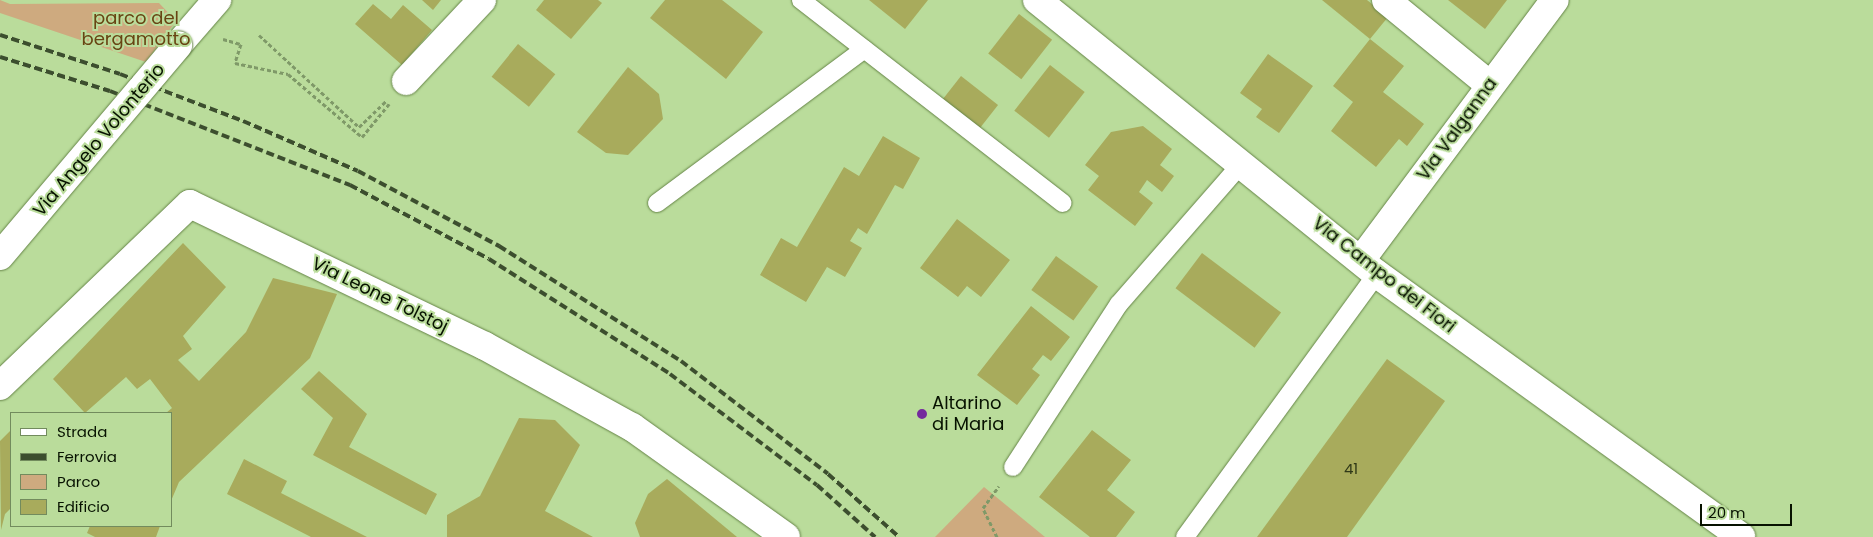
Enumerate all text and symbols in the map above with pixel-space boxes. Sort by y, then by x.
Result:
park label: parco del bergamotto [81,8,191,50]
street label: Via Angelo Volonterio [29,59,169,221]
street label: Via Valganna [1412,73,1502,185]
street label: Via Campo dei Fiori [1308,212,1460,338]
street label: Via Leone Tolstoj [308,253,452,337]
place label: Altarino di Maria [932,393,1004,436]
marker: Altarino di Maria [916,408,928,420]
legend [10,412,172,527]
text: Strada [57,421,107,442]
text: Ferrovia [57,446,117,467]
house number: 41 [1344,460,1358,478]
text: Parco [57,471,100,492]
scale bar [1703,494,1796,526]
text: Edificio [57,496,110,517]
text: 20 m [1708,502,1746,523]

